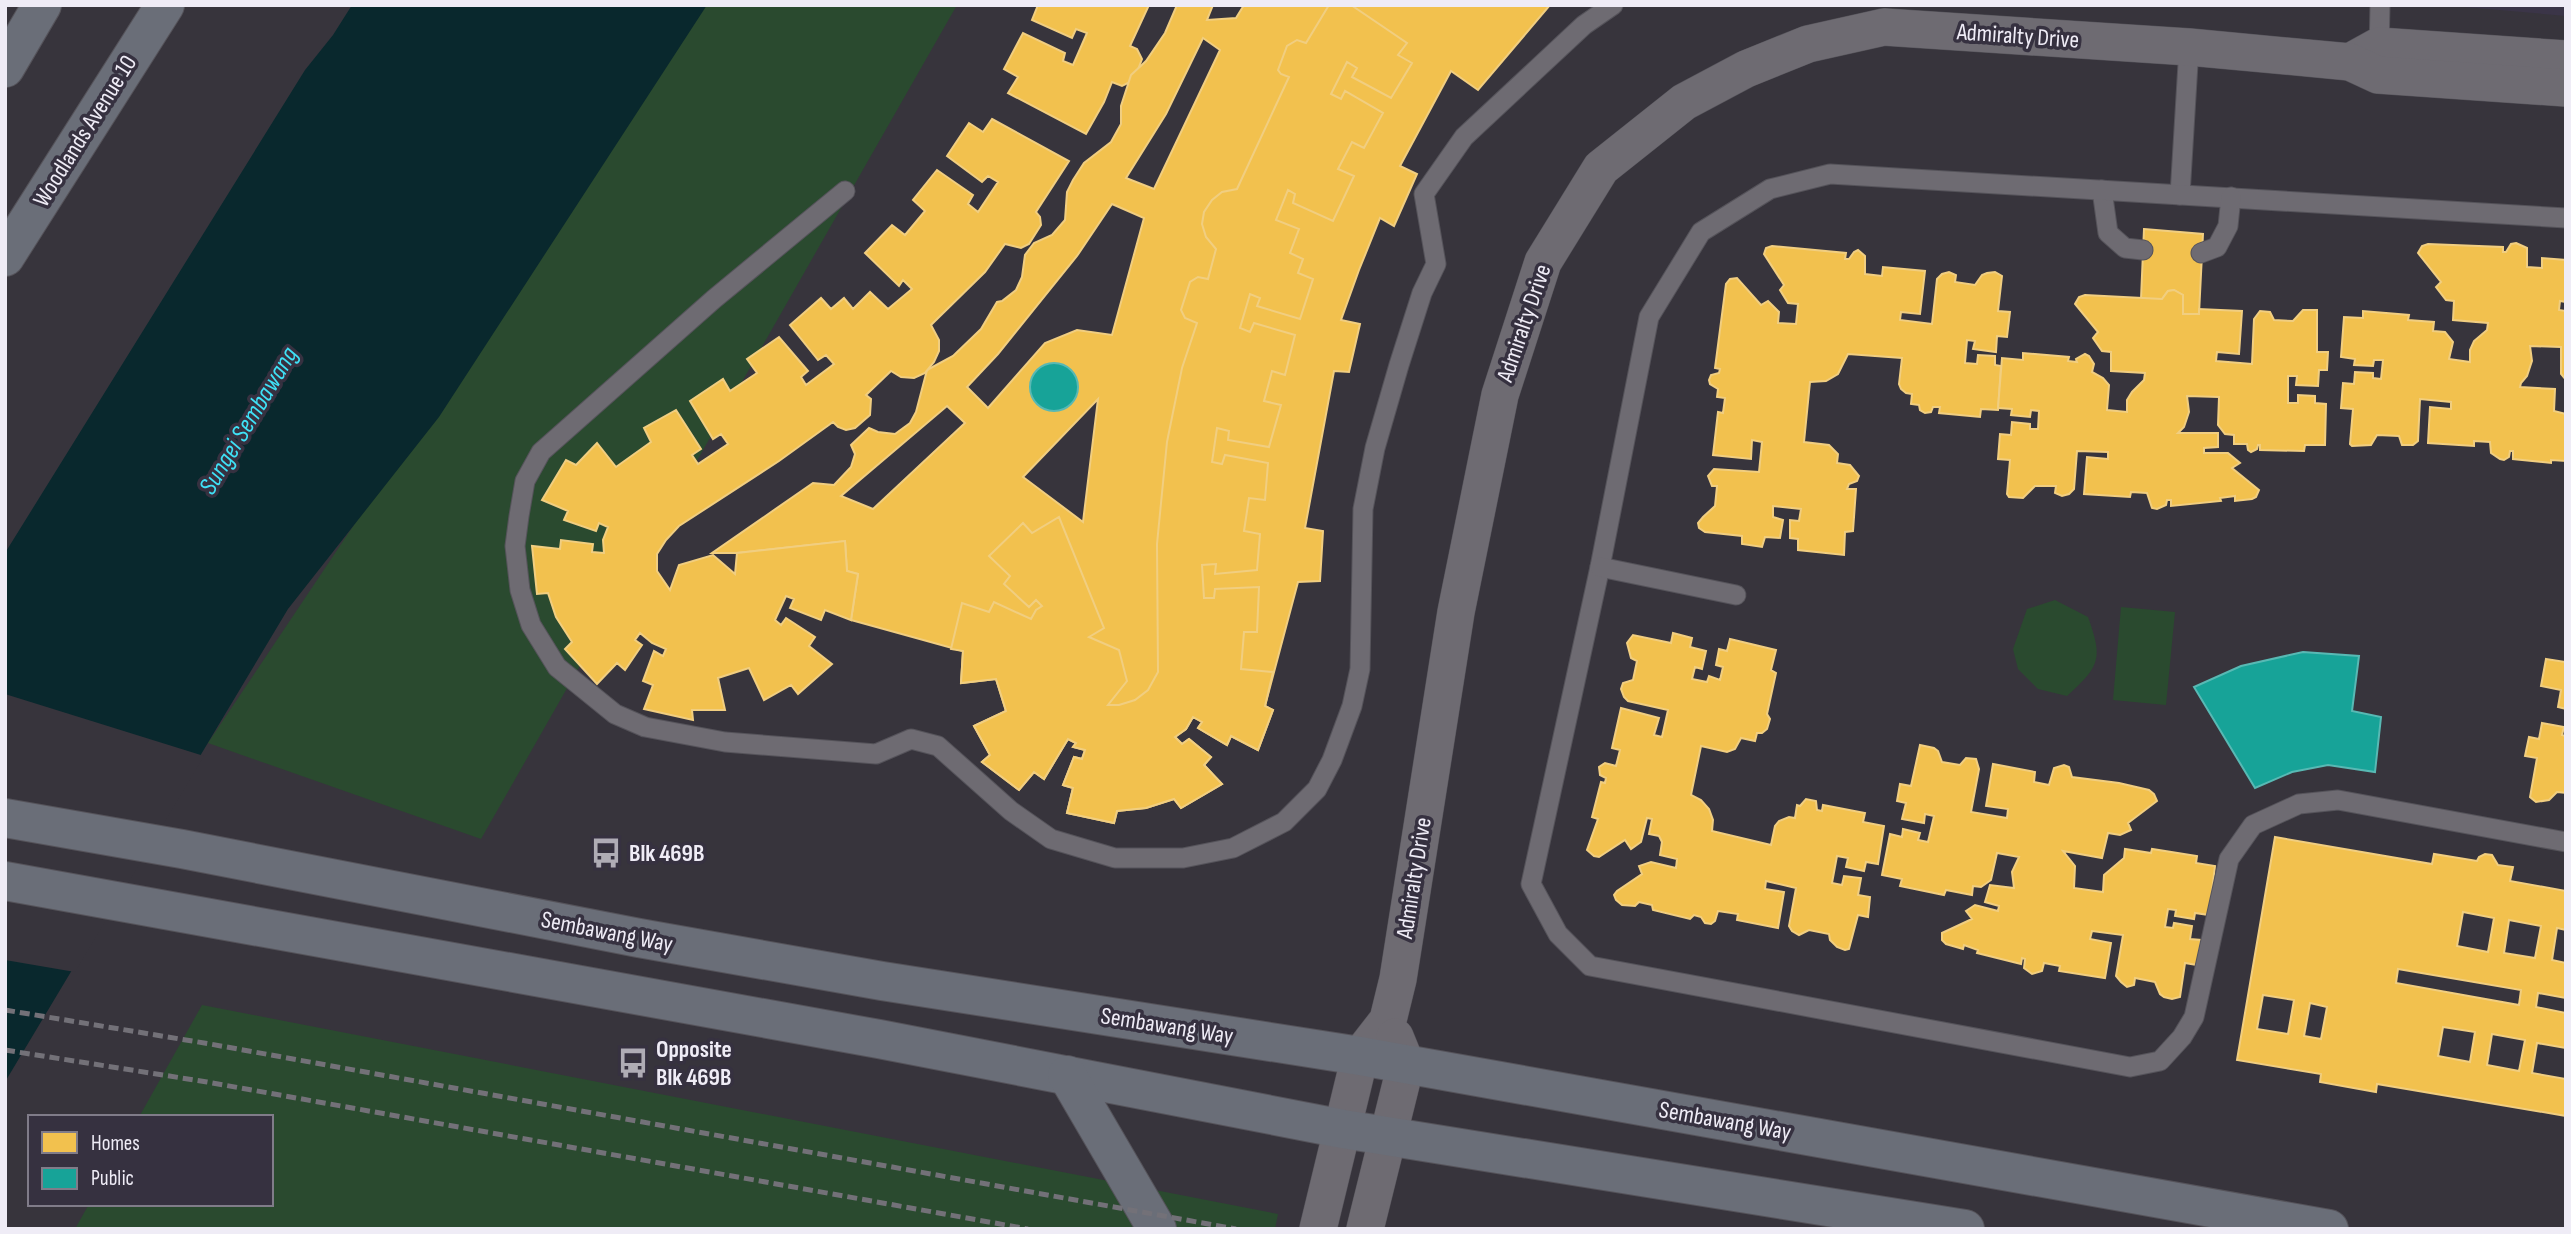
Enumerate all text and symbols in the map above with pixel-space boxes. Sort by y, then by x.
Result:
street label: Admiralty Drive [1955,17,2080,55]
street label: Woodlands Avenue 10 [27,50,143,212]
street label: Admiralty Drive [1490,260,1558,387]
water label: Sungei Sembawang [193,341,305,500]
street label: Admiralty Drive [1390,815,1438,942]
bus stop icon: Blk 469B [589,836,623,870]
place label: Blk 469B [629,839,704,868]
street label: Sembawang Way [539,905,675,959]
street label: Sembawang Way [1099,1001,1235,1051]
place label: Opposite Blk 469B [656,1035,732,1092]
bus stop icon: Opposite Blk 469B [616,1046,650,1080]
street label: Sembawang Way [1657,1095,1793,1147]
legend [28,1115,273,1206]
text: Homes [91,1131,140,1156]
text: Public [91,1166,134,1191]

